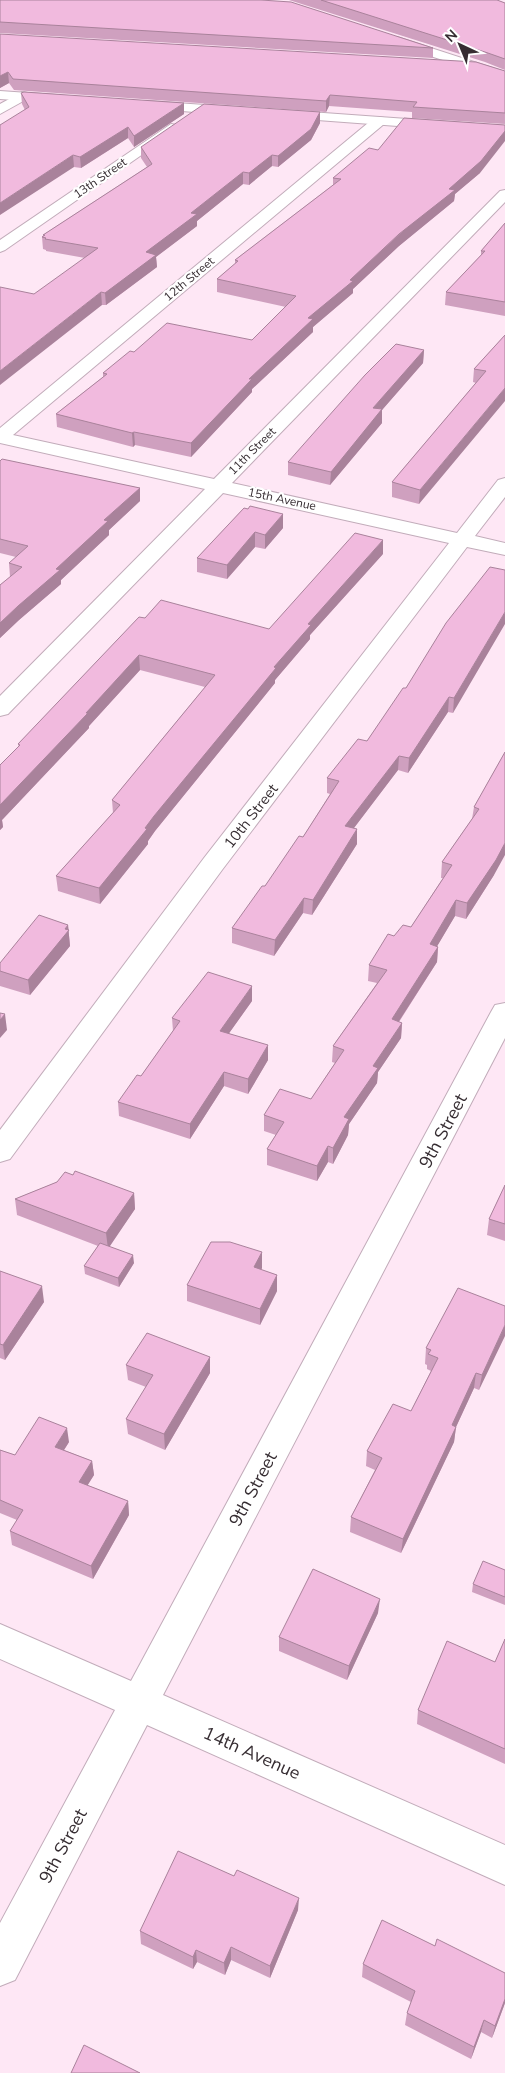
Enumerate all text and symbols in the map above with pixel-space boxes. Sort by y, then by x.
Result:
north arrow [435,20,485,70]
text: N [441,26,462,46]
street label: 13th Street [70,153,130,202]
street label: 12th Street [160,253,218,305]
street label: 11th Street [225,423,280,478]
street label: 15th Avenue [246,484,318,514]
street label: 10th Street [220,779,283,852]
street label: 9th Street [413,1089,473,1172]
street label: 9th Street [223,1447,283,1530]
street label: 14th Avenue [200,1721,304,1785]
street label: 9th Street [33,1804,93,1887]

